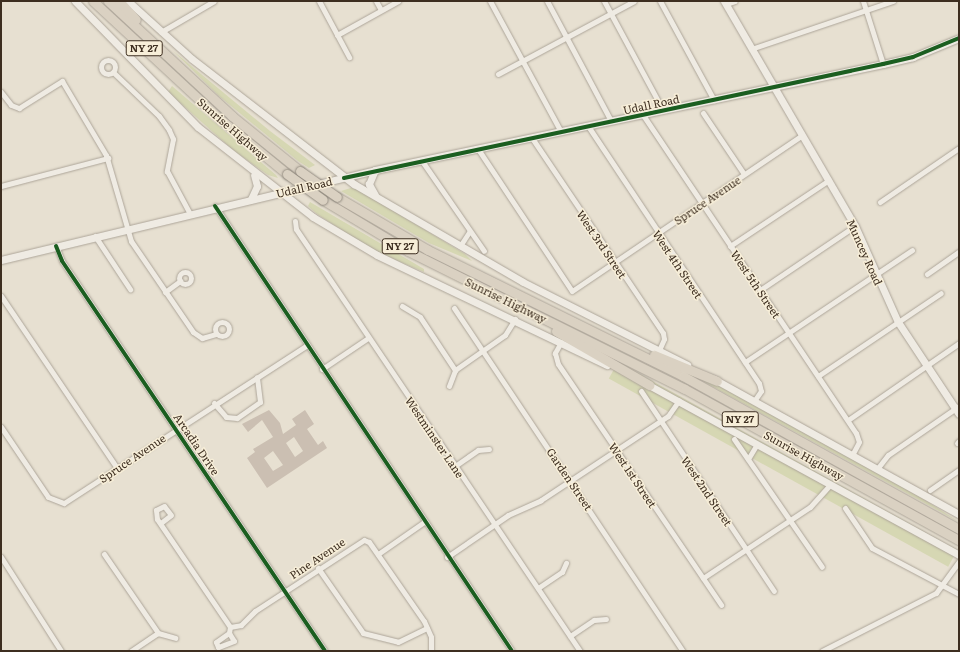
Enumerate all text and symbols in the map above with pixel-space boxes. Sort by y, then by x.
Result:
road number: NY 27 [125,40,163,56]
street label: Udall Road [622,92,680,116]
street label: Sunrise Highway [195,95,271,163]
street label: Spruce Avenue [671,173,743,227]
street label: Udall Road [275,174,333,200]
street label: West 3rd Street [574,207,630,281]
street label: Muncey Road [845,217,885,287]
street label: West 4th Street [650,227,706,301]
road number: NY 27 [381,238,419,254]
street label: West 5th Street [728,248,784,320]
street label: Sunrise Highway [463,275,549,325]
street label: Westminster Lane [403,394,467,480]
street label: Arcadia Drive [171,411,223,477]
road number: NY 27 [721,411,759,427]
street label: Sunrise Highway [762,428,846,482]
street label: Spruce Avenue [96,431,168,485]
street label: West 1st Street [606,440,660,510]
street label: Garden Street [544,445,596,513]
street label: West 2nd Street [679,454,735,528]
street label: Pine Avenue [287,535,347,581]

